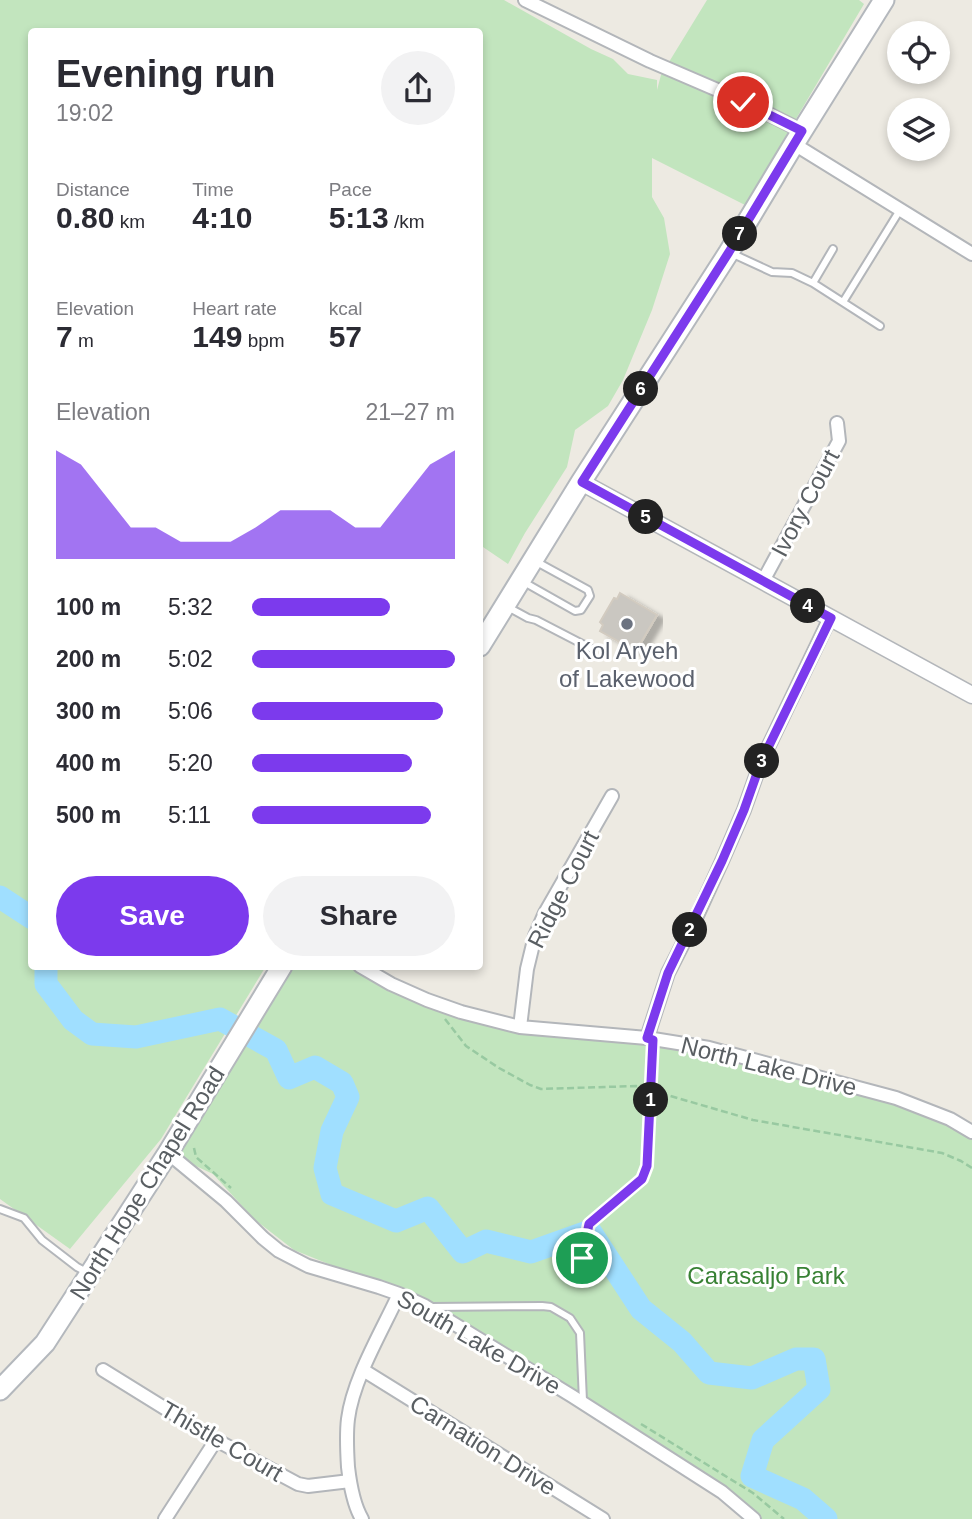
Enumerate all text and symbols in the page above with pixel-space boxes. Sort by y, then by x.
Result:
map controls [887,21,950,161]
button: locate [887,21,950,84]
button: share [381,51,455,125]
text: Evening run [56,53,276,95]
pin [713,72,773,132]
icon: check [724,83,762,121]
button: layers [887,98,950,161]
text: 19:02 [56,100,114,126]
text: Distance [56,179,130,200]
text: Time [192,179,234,200]
text: Pace [329,179,372,200]
text: 0.80 [56,201,114,234]
text: 4:10 [192,201,252,234]
text: 5:13 [329,201,389,234]
text: km [114,211,145,232]
text: /km [389,211,425,232]
pin: 7 [722,216,758,252]
text: 7 [734,223,745,244]
text: Elevation [56,298,134,319]
text: Heart rate [192,298,277,319]
text: kcal [329,298,362,319]
text: 7 [56,320,73,353]
text: 149 [192,320,242,353]
text: 57 [329,320,362,353]
text: m [73,330,94,351]
text: bpm [242,330,285,351]
pin: 6 [624,372,658,406]
text: 6 [635,378,646,399]
text: Elevation [56,399,151,425]
text: 21–27 m [365,399,455,425]
street label: Ivory Court [766,445,845,561]
pin: 5 [628,500,664,534]
text: 5 [640,506,651,527]
pin: 4 [790,588,826,624]
text: 100 m [56,594,121,620]
text: 5:32 [168,594,213,620]
text: 4 [802,595,813,616]
marker: Kol Aryeh of Lakewood [619,616,635,632]
place label: Kol Aryeh of Lakewood [559,637,695,692]
text: 200 m [56,646,121,672]
text: 5:02 [168,646,213,672]
text: 300 m [56,698,121,724]
text: 5:06 [168,698,213,724]
pin: 3 [744,744,780,778]
text: 400 m [56,750,121,776]
text: 5:20 [168,750,213,776]
text: 3 [756,750,767,771]
text: 500 m [56,802,121,828]
text: 5:11 [168,802,211,828]
street label: Ridge Court [522,826,604,952]
button: Save [56,876,249,956]
button: Share [263,876,455,956]
pin: 2 [672,912,708,948]
text: 2 [684,919,695,940]
street label: North Lake Drive [678,1031,860,1101]
street label: North Hope Chapel Road [64,1062,230,1304]
pin: 1 [634,1082,668,1118]
text: 1 [645,1089,656,1110]
pin [552,1228,612,1288]
icon: arrive [563,1239,601,1277]
park label: Carasaljo Park [687,1262,846,1289]
street label: South Lake Drive [393,1284,565,1400]
street label: Carnation Drive [405,1389,561,1501]
street label: Thistle Court [156,1395,288,1487]

